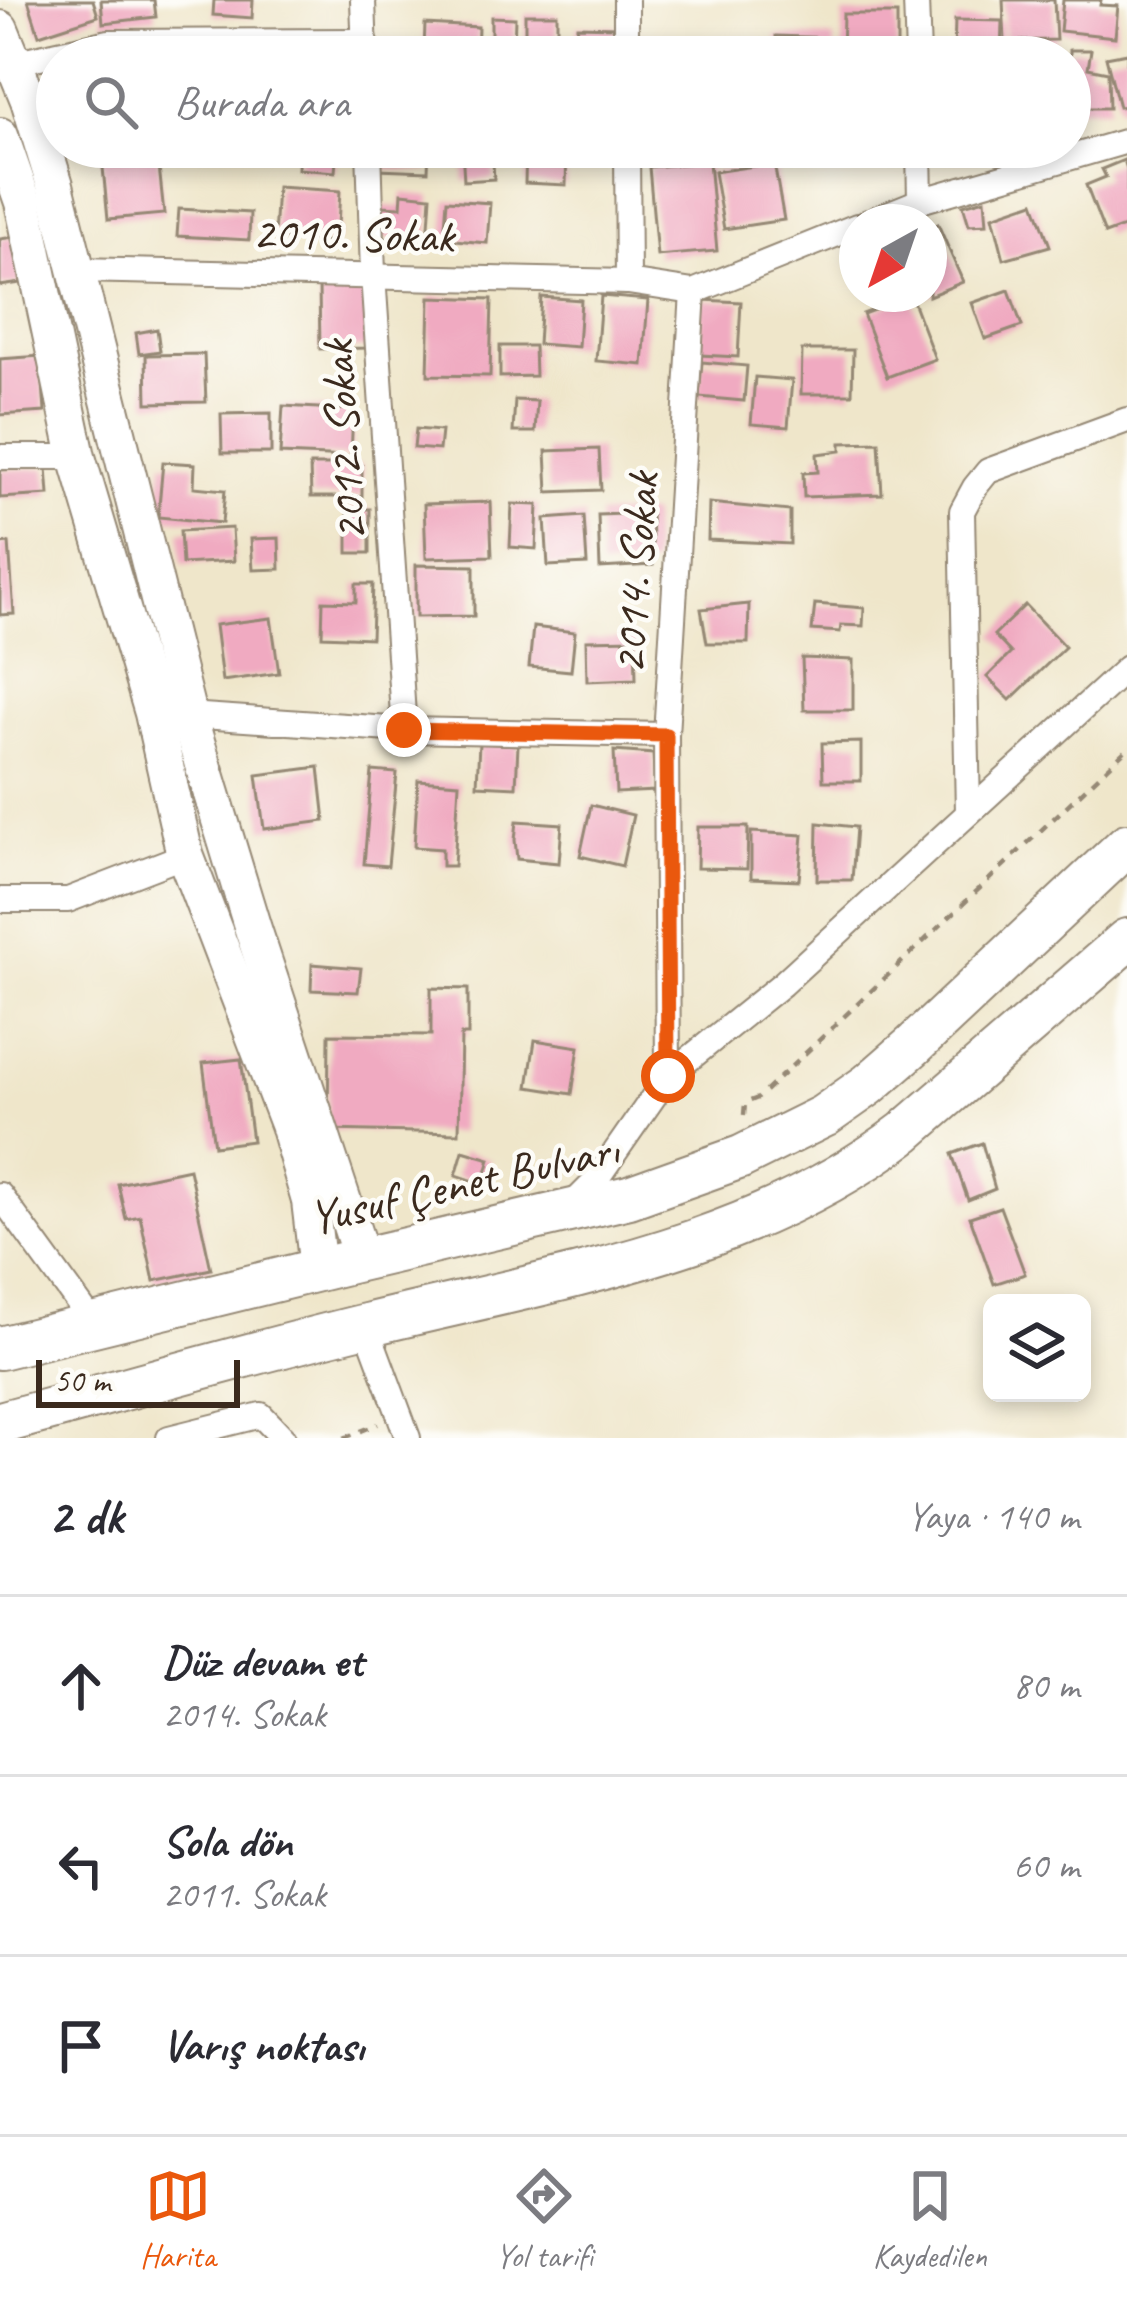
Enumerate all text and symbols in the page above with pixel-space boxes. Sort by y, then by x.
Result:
search box [36,36,1091,168]
icon: search [78,69,144,135]
text: Burada ara [174,74,349,131]
street label: 2010. Sokak [252,202,458,266]
north arrow [839,204,947,312]
street label: 2012. Sokak [306,335,380,544]
street label: 2014. Sokak [598,467,672,676]
route end [377,703,431,757]
route start [641,1049,695,1103]
street label: Yusuf Çenet Bulvarı [303,1118,626,1248]
map controls [983,1294,1091,1402]
button: layers [983,1294,1091,1402]
scale bar [36,1354,240,1407]
text: 50 m [54,1360,110,1402]
text: 2 dk [48,1484,123,1548]
text: Yaya · 140 m [907,1492,1079,1541]
text: Düz devam et [162,1633,363,1690]
icon: ahead [48,1653,114,1719]
text: 80 m [1013,1661,1079,1710]
text: 2014. Sokak [162,1690,326,1739]
text: Sola dön [162,1813,292,1870]
icon: left [48,1833,114,1899]
text: 60 m [1013,1841,1079,1890]
text: 2011. Sokak [162,1870,326,1919]
icon: arrive [48,2013,114,2079]
text: Varış noktası [162,2017,364,2074]
tab: Harita [140,2163,216,2277]
tab: Yol tarifi [496,2163,593,2277]
tab: Kaydedilen [873,2163,987,2277]

